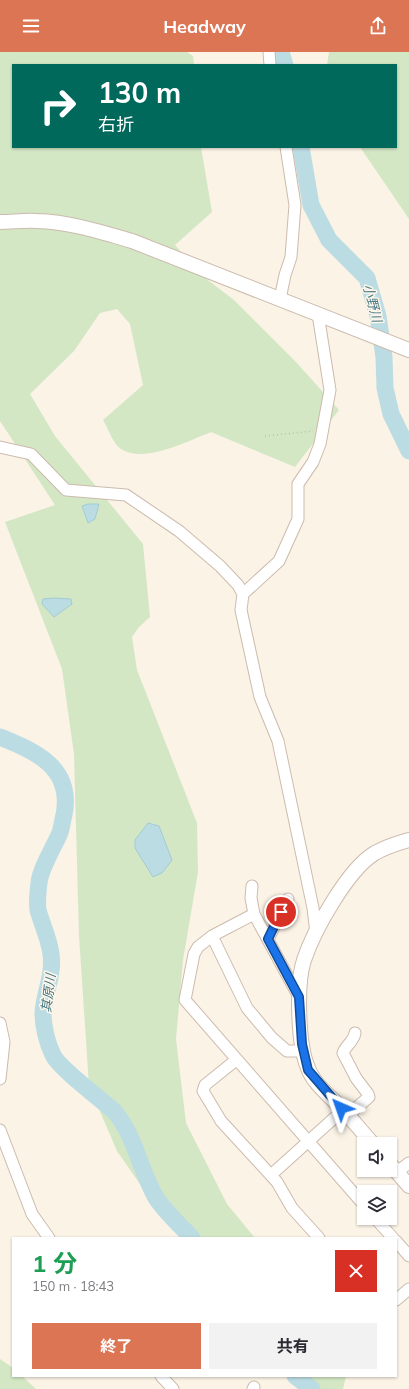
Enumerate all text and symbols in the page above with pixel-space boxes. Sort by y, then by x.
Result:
icon: menu [20,15,42,37]
text: Headway [163,15,246,38]
icon: share [367,15,389,37]
text: 130 m [98,75,181,110]
icon: right [32,80,84,132]
text: 右折 [98,113,134,136]
water label: 小野川 [360,282,386,326]
pin [264,895,298,929]
icon: arrive [270,901,292,923]
water label: 其原川 [38,971,59,1013]
position arrow [320,1087,362,1129]
map controls [357,1137,397,1225]
button: sound [357,1137,397,1177]
button: layers [357,1185,397,1225]
text: 1 分 [32,1248,77,1278]
button: close [335,1250,377,1292]
text: 150 m · 18:43 [32,1278,114,1294]
button: 終了 [32,1323,201,1369]
button: 共有 [209,1323,377,1369]

